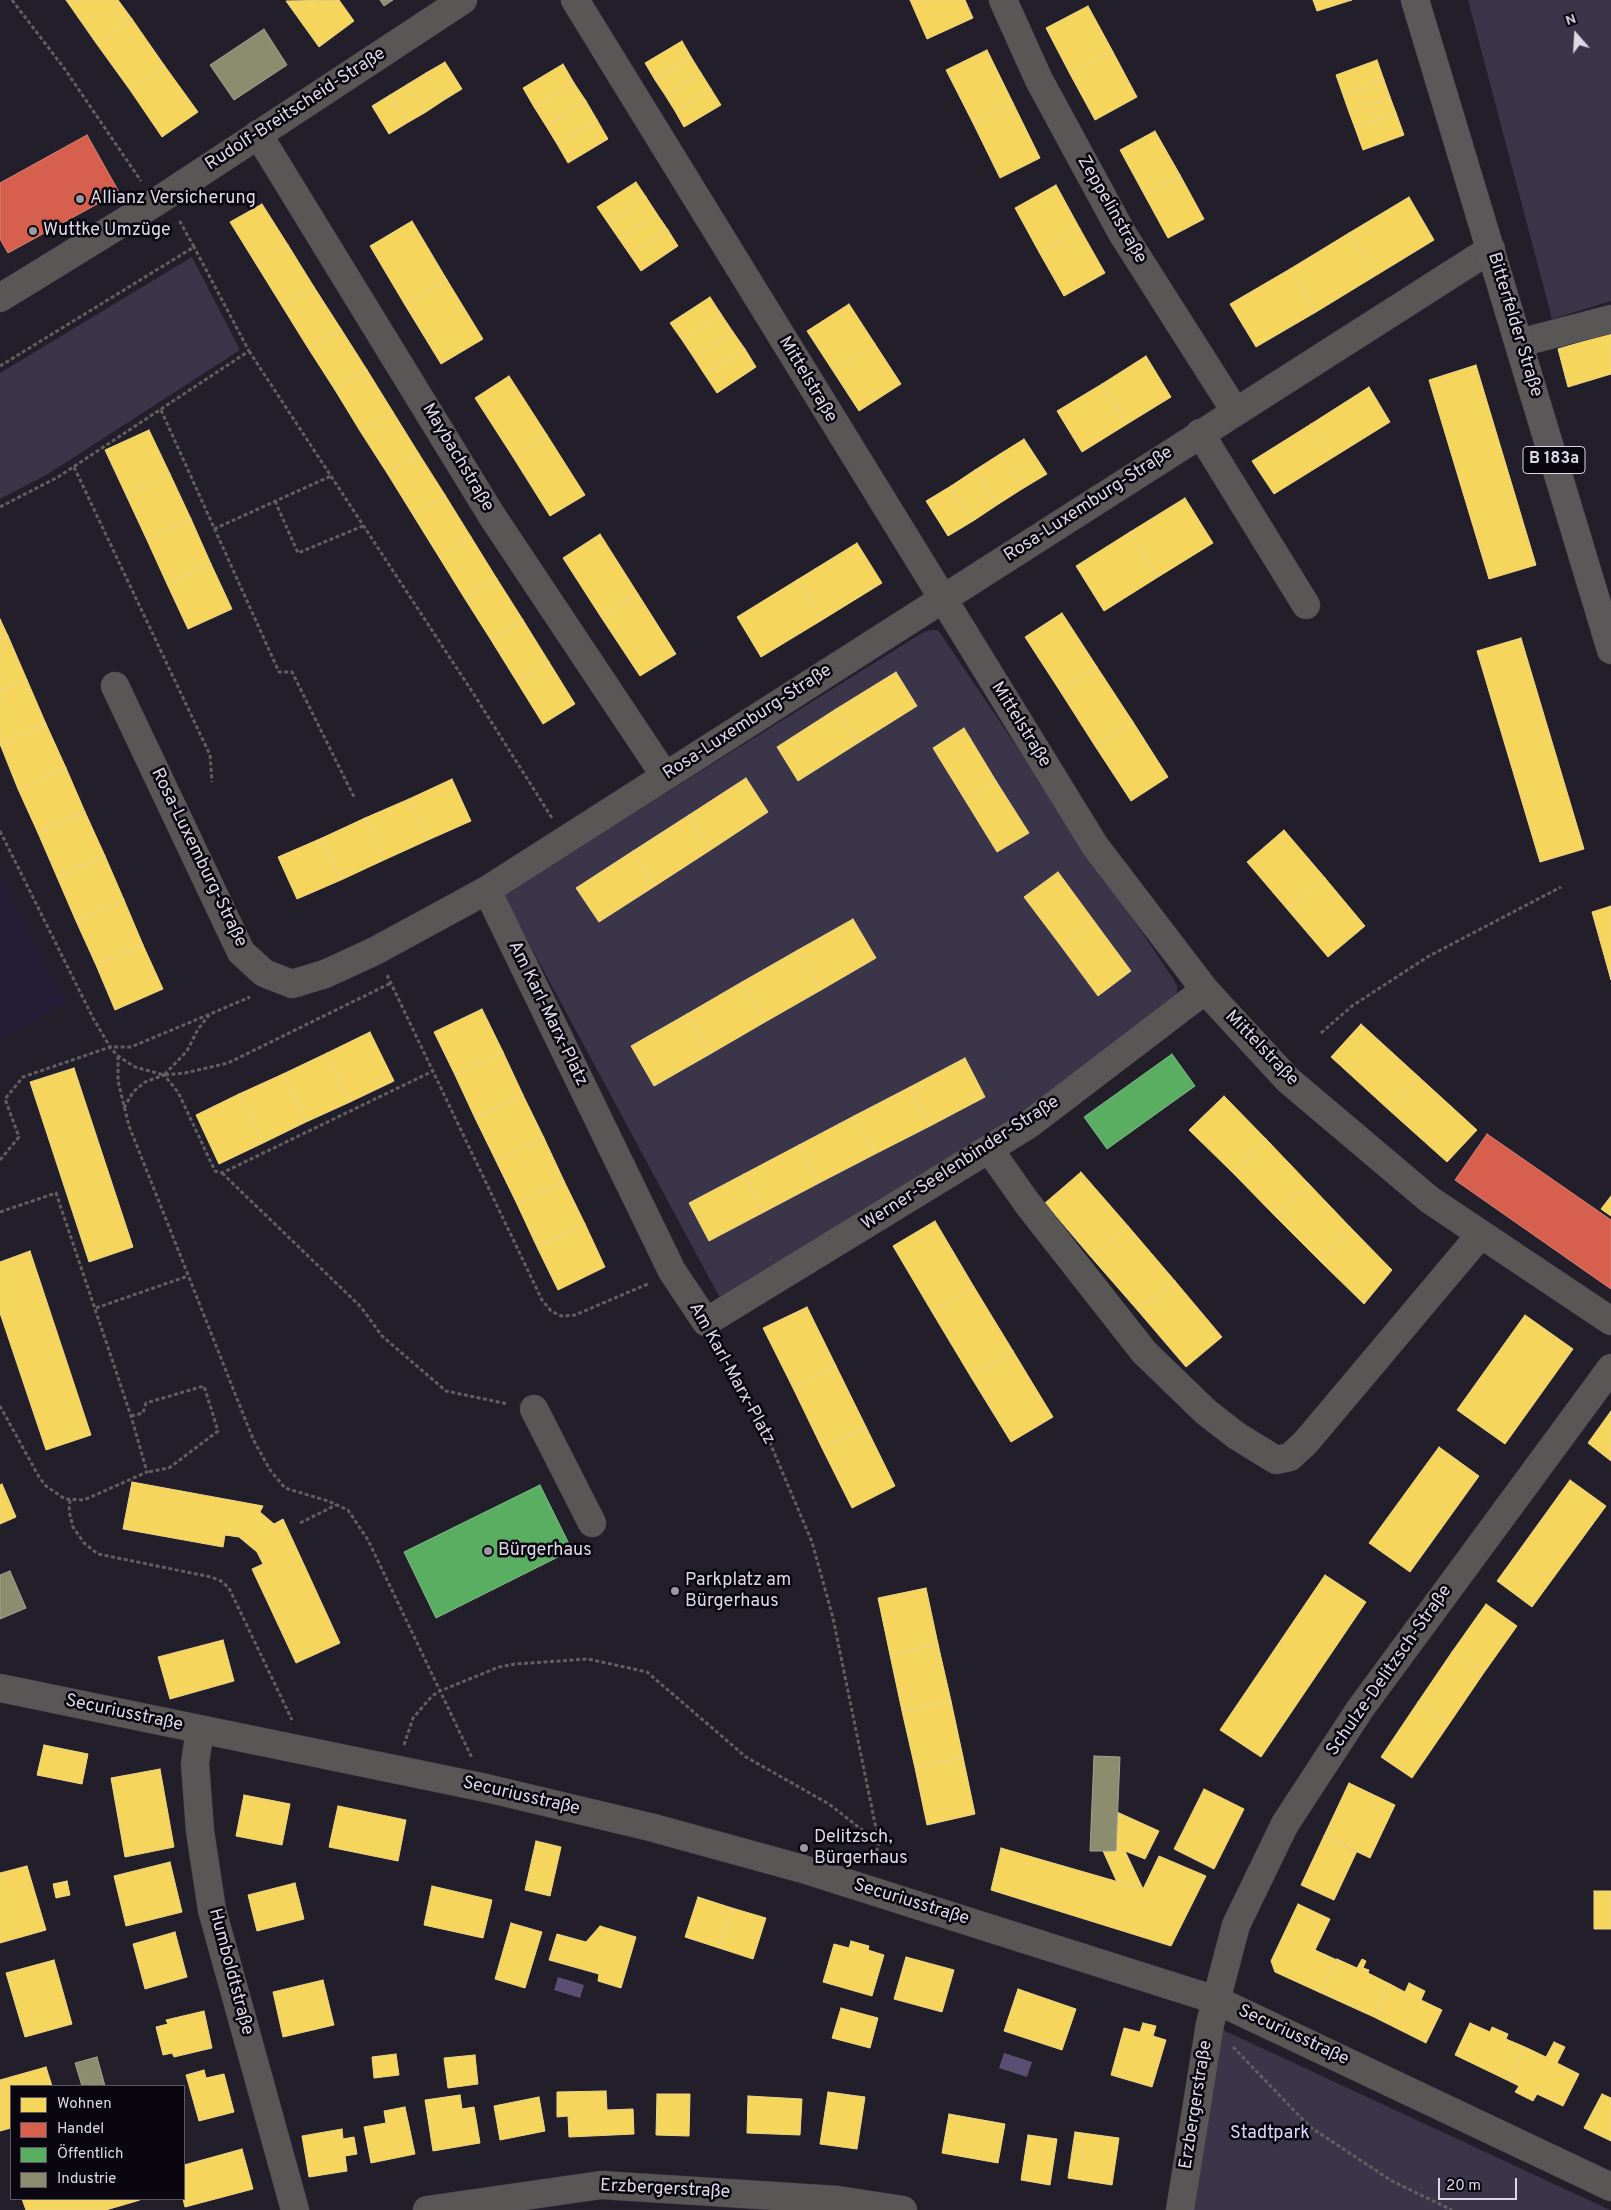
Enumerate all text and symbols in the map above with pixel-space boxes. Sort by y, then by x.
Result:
north arrow [1551,10,1601,60]
text: N [1563,11,1578,30]
street label: Rudolf-Breitscheid-Straße [202,44,390,176]
street label: Zeppelinstraße [1071,152,1151,268]
place label: Allianz Versicherung [90,188,256,210]
marker: Allianz Versicherung [74,193,86,205]
place label: Wuttke Umzüge [43,220,171,242]
marker: Wuttke Umzüge [27,225,39,237]
street label: Bitterfelder Straße [1482,250,1546,400]
street label: Mittelstraße [773,333,841,427]
street label: Maybachstraße [416,400,498,516]
street label: Rosa-Luxemburg-Straße [1001,442,1177,568]
road number: B 183a [1523,446,1585,474]
street label: Rosa-Luxemburg-Straße [660,660,836,786]
street label: Mittelstraße [985,678,1055,772]
street label: Rosa-Luxemburg-Straße [145,765,251,951]
street label: Am Karl-Marx-Platz [502,938,592,1090]
street label: Mittelstraße [1220,1007,1302,1091]
street label: Werner-Seelenbinder-Straße [858,1092,1064,1236]
street label: Am Karl-Marx-Platz [683,1299,779,1449]
place label: Bürgerhaus [498,1540,592,1562]
marker: Bürgerhaus [482,1545,494,1557]
place label: Parkplatz am Bürgerhaus [685,1570,791,1612]
street label: Schulze-Delitzsch-Straße [1323,1581,1457,1761]
marker: Parkplatz am Bürgerhaus [669,1585,681,1597]
street label: Securiusstraße [63,1691,185,1737]
street label: Securiusstraße [460,1773,582,1821]
place label: Delitzsch, Bürgerhaus [814,1827,908,1870]
marker: Delitzsch, Bürgerhaus [798,1842,810,1854]
street label: Securiusstraße [851,1875,971,1931]
street label: Humboldtstraße [203,1906,257,2038]
street label: Securiusstraße [1234,2001,1352,2071]
street label: Erzbergerstraße [1176,2039,1218,2171]
legend [10,2085,185,2200]
text: Wohnen [57,2095,112,2114]
text: Handel [57,2120,104,2139]
park label: Stadtpark [1230,2123,1310,2145]
text: Öffentlich [57,2145,124,2164]
scale bar [1441,2168,1520,2200]
text: Industrie [57,2170,116,2189]
street label: Erzbergerstraße [599,2176,731,2204]
text: 20 m [1446,2177,1481,2196]

